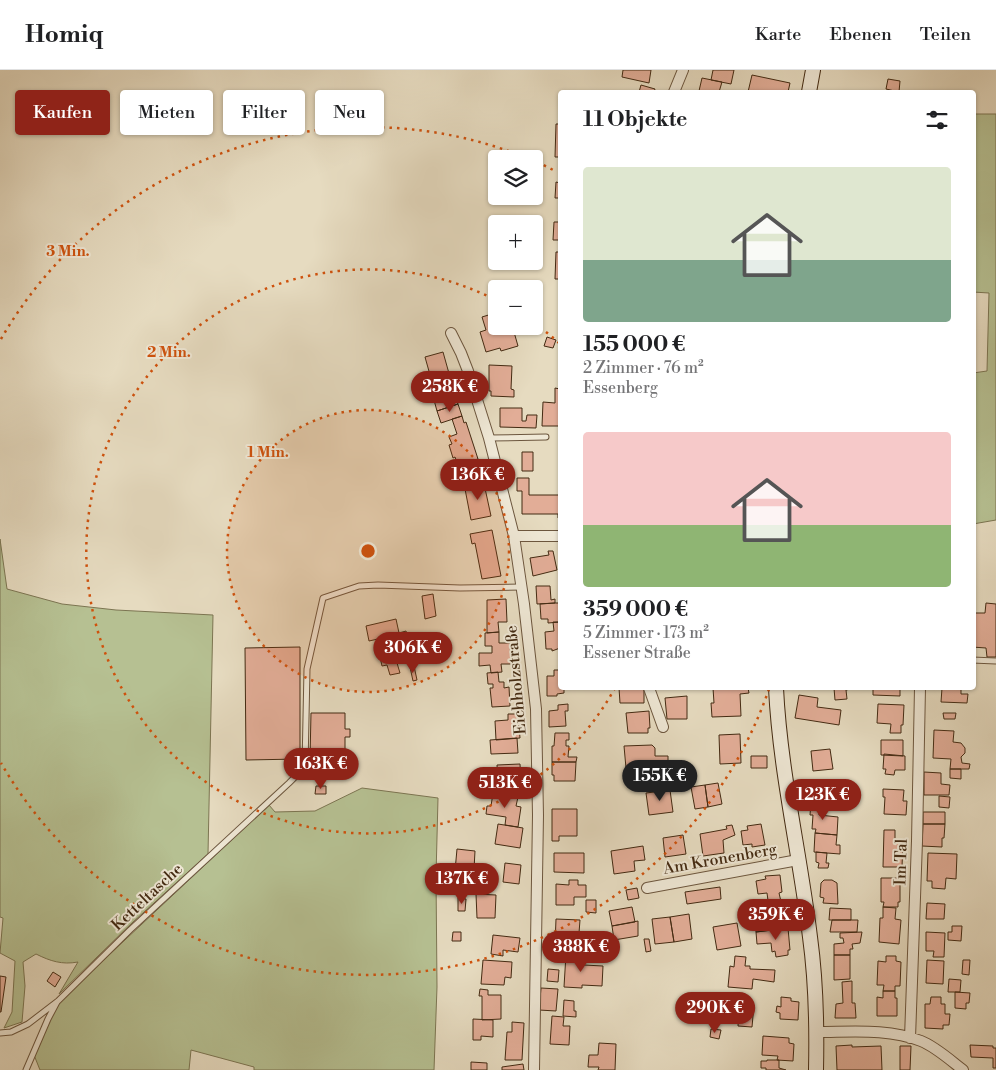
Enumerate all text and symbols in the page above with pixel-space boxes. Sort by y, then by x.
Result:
text: Homiq [25,20,103,50]
text: Karte [755,23,801,46]
text: Ebenen [829,23,892,46]
text: Teilen [920,23,971,46]
chip: Kaufen [15,90,110,135]
chip: Mieten [120,90,213,135]
chip: Filter [223,90,305,135]
chip: Neu [315,90,384,135]
icon: filters [923,106,951,134]
text: 11 Objekte [583,107,687,133]
map controls [488,150,543,335]
button: layers [488,150,543,205]
icon: home [722,200,812,290]
button: + [488,215,543,270]
text: 3 Min. [46,242,90,261]
button: − [488,280,543,335]
text: 155 000 € [583,332,685,358]
text: 2 Min. [147,343,191,362]
text: 2 Zimmer · 76 m² [583,358,704,378]
pin: 258K € [409,370,491,413]
text: 258K € [422,377,478,397]
text: Essenberg [583,378,658,398]
text: 1 Min. [247,443,289,462]
pin: 136K € [437,458,519,501]
text: 136K € [451,465,505,485]
icon: home [722,465,812,555]
centre of rings [359,542,377,560]
text: 359 000 € [583,597,688,623]
text: 5 Zimmer · 173 m² [583,623,709,643]
street label: Eichholzstraße [501,625,531,735]
pin: 306K € [372,632,454,674]
text: 306K € [384,638,442,658]
text: Essener Straße [583,643,691,663]
pin: 163K € [280,748,362,790]
text: 163K € [295,754,347,774]
pin: 155K € [619,760,701,802]
pin: 513K € [464,766,546,809]
text: 155K € [633,766,687,786]
text: 513K € [478,773,532,793]
pin: 123K € [782,778,864,821]
text: 123K € [796,785,850,805]
street label: Im Tal [890,838,912,886]
street label: Am Kronenberg [661,839,779,879]
street label: Ketteltasche [107,859,187,935]
pin: 137K € [421,862,503,905]
text: 137K € [436,869,488,889]
pin: 359K € [735,898,817,941]
text: 359K € [748,905,804,925]
pin: 388K € [540,930,622,973]
text: 388K € [553,937,609,957]
pin: 290K € [674,992,756,1034]
text: 290K € [686,998,744,1018]

